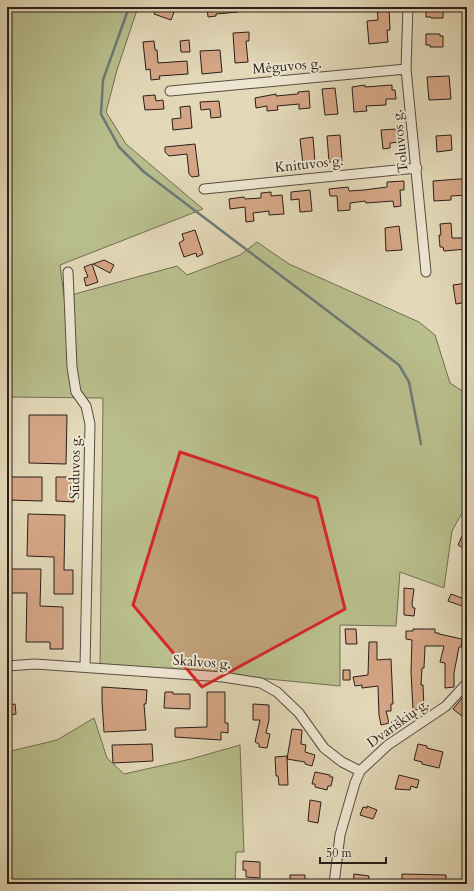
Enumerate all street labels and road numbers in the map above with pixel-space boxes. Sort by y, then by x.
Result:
street label: Mėguvos g. [252,54,322,78]
street label: Toluvos g. [387,108,413,174]
street label: Knituvos g. [274,151,344,177]
street label: Sūduvos g. [65,435,85,499]
street label: Skalvos g. [172,650,232,674]
street label: Dvariškių g. [363,694,433,752]

